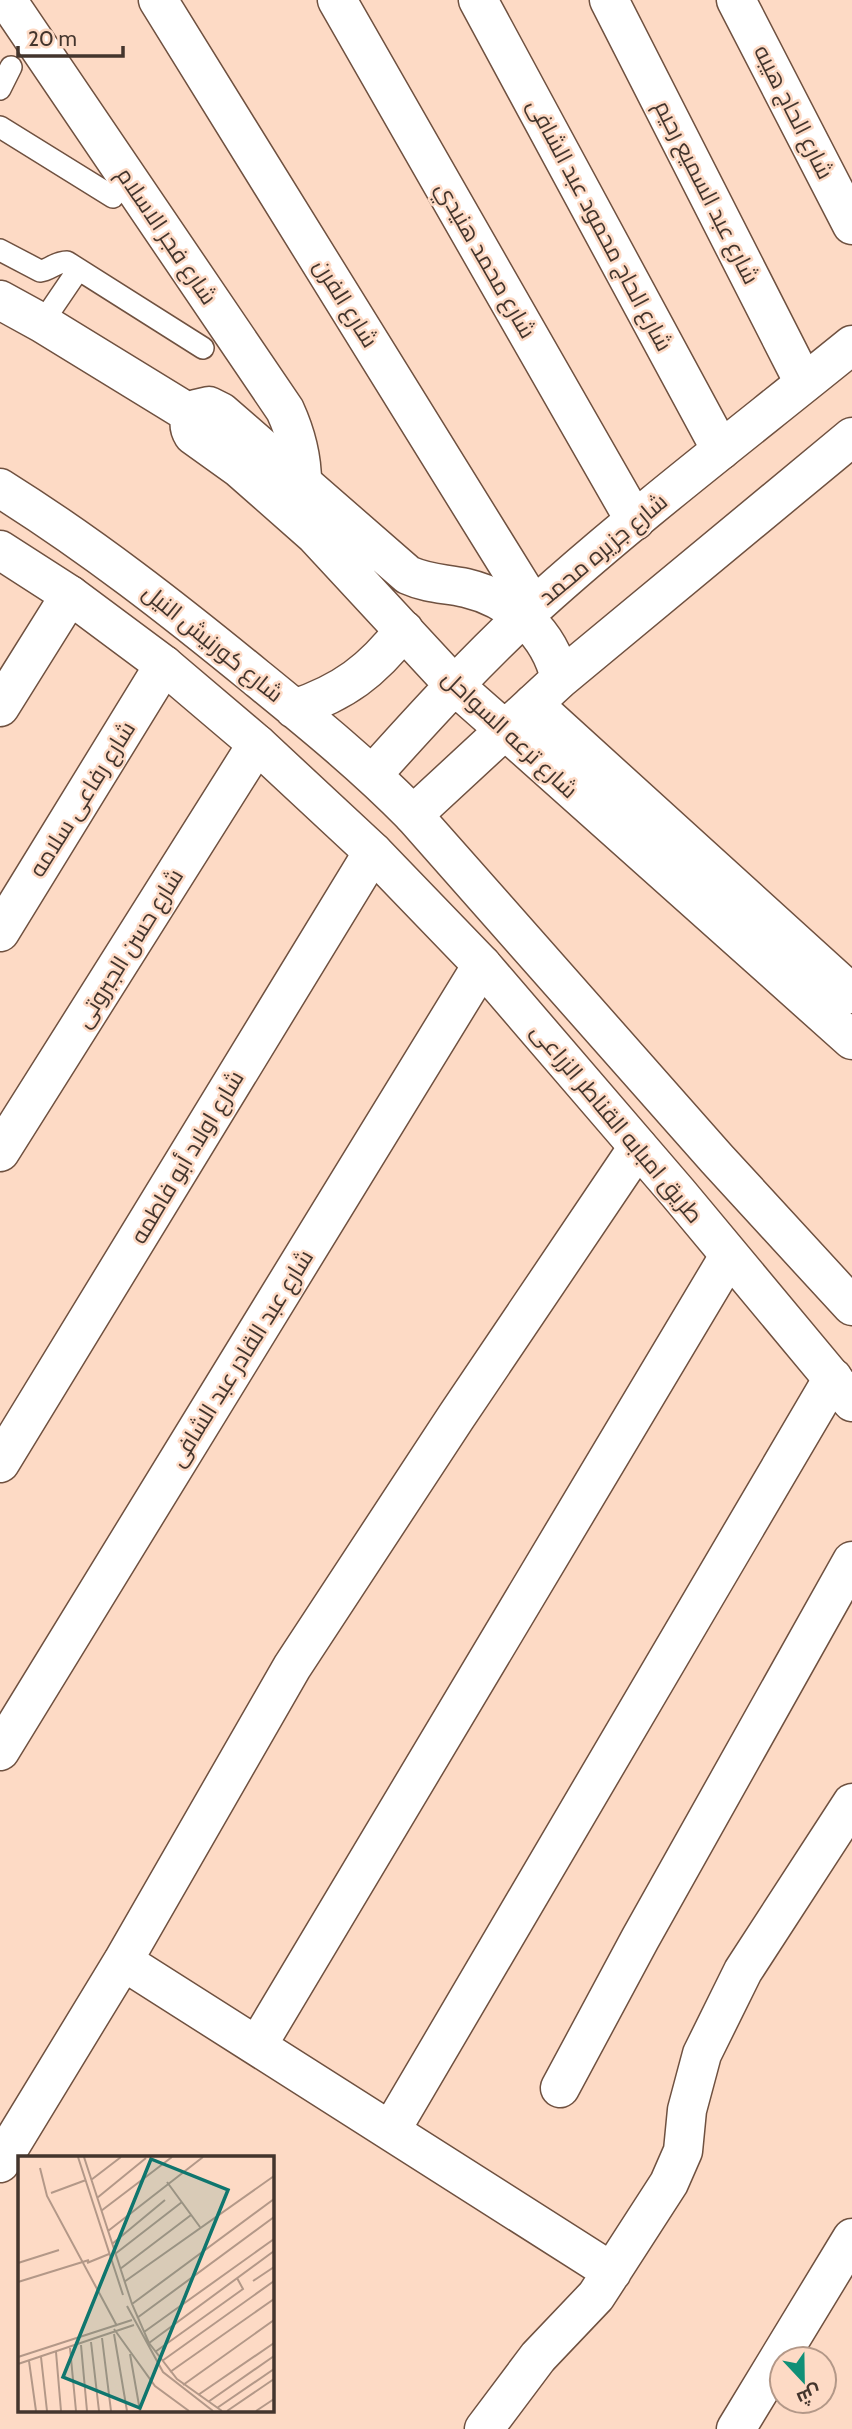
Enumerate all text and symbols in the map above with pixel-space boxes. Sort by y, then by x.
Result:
scale bar [18,14,122,58]
text: 20 m [28,26,77,51]
street label: شارع الحاج هيبه [746,40,840,185]
street label: شارع الحاج محمود عبد الشافى [520,94,679,357]
street label: شارع عبد السميع رحيم [647,95,765,290]
street label: شارع فجر الاسلام [109,162,223,311]
street label: شارع محمد هنيدي [426,177,542,345]
street label: شارع الفرن [306,254,384,354]
street label: شارع جزيره محمد [533,487,674,612]
street label: شارع كورنيش النيل [136,578,289,710]
street label: شارع ترعه السواحل [435,664,584,806]
street label: شارع رفاعى سلامه [23,716,143,883]
street label: شارع حسن الجبروتى [69,863,191,1034]
street label: طريق امبابه القناطر الزراعى [525,1017,709,1229]
street label: شارع اولاد أبو فاطمه [123,1065,251,1250]
street label: شارع عبد القادر عبد الشافى [163,1244,321,1473]
inset map [18,2156,273,2412]
north arrow [768,2345,838,2415]
text: ش [794,2380,825,2411]

